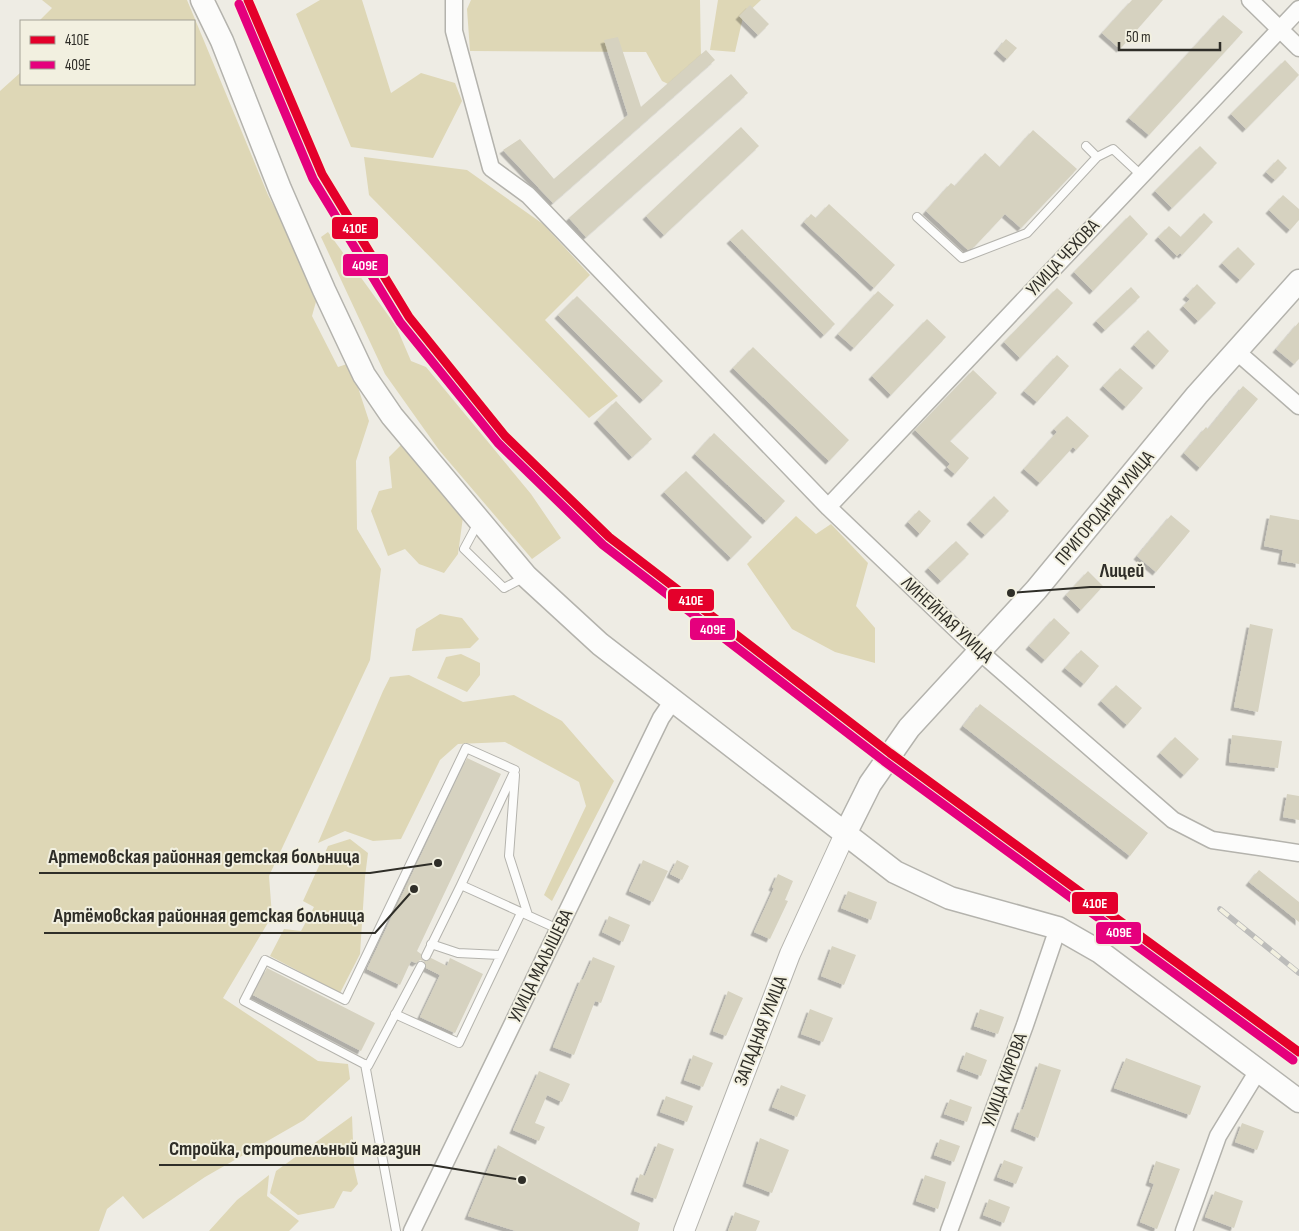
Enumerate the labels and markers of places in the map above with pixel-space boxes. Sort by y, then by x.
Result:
callout: Лицей [1090,552,1155,587]
callout: Артемовская районная детская больница [39,838,370,873]
callout: Артёмовская районная детская больница [44,898,375,933]
callout: Стройка, строительный магазин [159,1130,431,1165]

